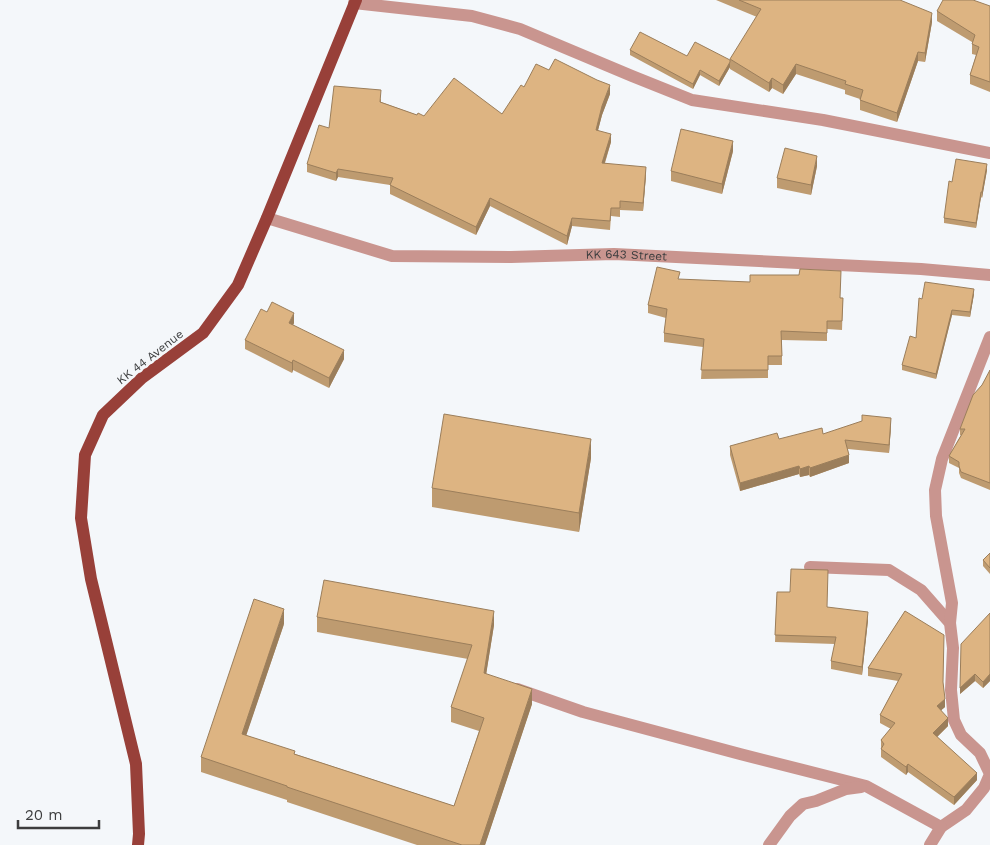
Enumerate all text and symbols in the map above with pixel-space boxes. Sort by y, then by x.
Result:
street label: KK 643 Street [585,247,667,264]
street label: KK 44 Avenue [114,327,186,387]
scale bar [18,798,99,830]
text: 20 m [25,806,63,824]

